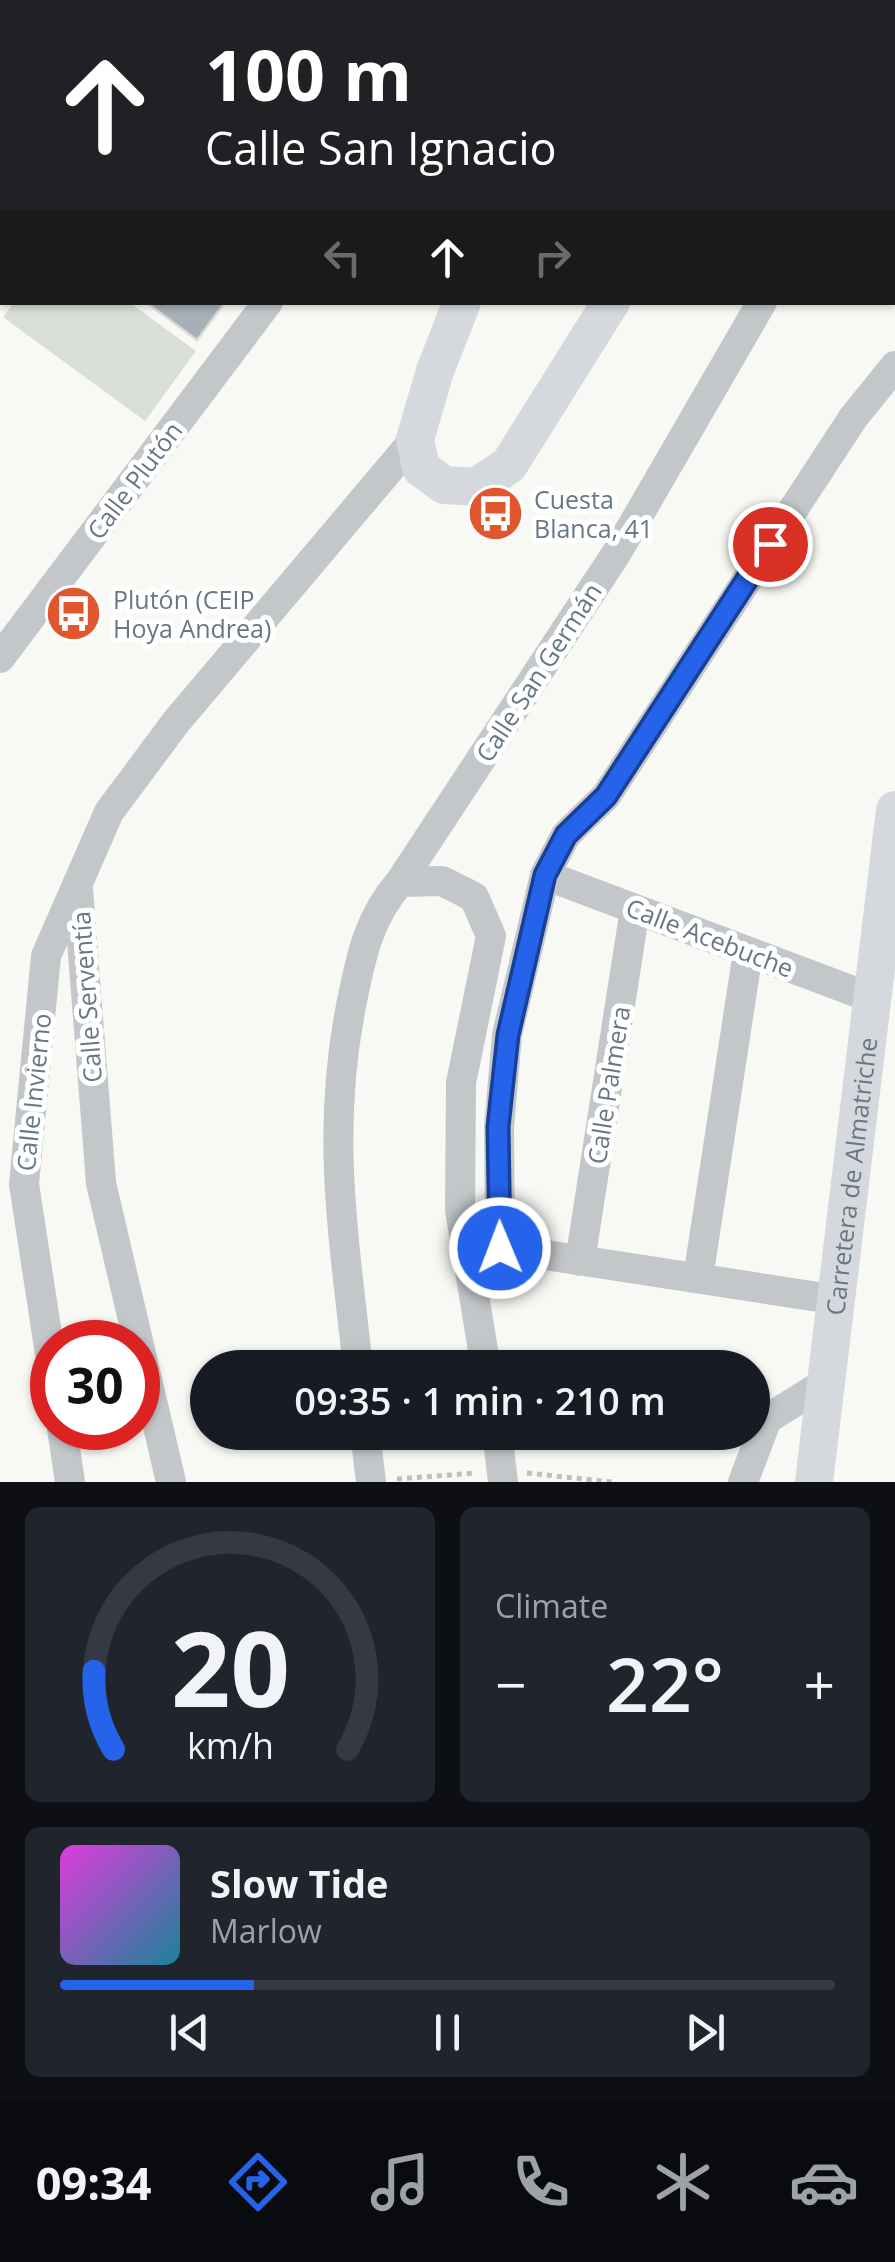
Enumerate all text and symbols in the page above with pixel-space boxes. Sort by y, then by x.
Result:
text: 100 m [205,26,412,122]
icon: ahead [40,40,170,170]
text: Calle San Ignacio [205,117,557,178]
icon: left [315,230,370,285]
icon: ahead [420,230,475,285]
icon: right [525,230,580,285]
street label: Calle Plutón [79,414,189,546]
place label: Cuesta Blanca, 41 [534,482,653,545]
bus stop icon: Cuesta Blanca, 41 [465,483,525,543]
pin [728,502,813,587]
icon: arrive [743,517,798,572]
street label: Calle San Germán [467,576,609,768]
place label: Plutón (CEIP Hoya Andrea) [113,582,271,645]
bus stop icon: Plutón (CEIP Hoya Andrea) [44,583,104,643]
street label: Calle Acebuche [621,889,799,985]
street label: Calle Serventía [63,910,109,1084]
street label: Calle Palmera [579,1004,637,1166]
street label: Calle Invierno [8,1011,58,1173]
street label: Carretera de Almatriche [817,1035,884,1317]
position arrow [448,1196,552,1300]
speed limit sign: 30 [30,1320,160,1450]
text: 09:35 · 1 min · 210 m [294,1374,666,1426]
text: Climate [495,1584,608,1627]
text: 20 [171,1596,289,1737]
text: 22° [606,1632,724,1734]
text: − [495,1646,526,1721]
text: + [804,1646,835,1721]
text: km/h [187,1721,273,1769]
text: Slow Tide [210,1857,389,1909]
text: Marlow [210,1909,322,1952]
icon: previous [162,2005,217,2060]
icon: pause [420,2005,475,2060]
icon: next [678,2005,733,2060]
icon: directions [223,2147,293,2217]
icon: music [365,2147,435,2217]
icon: phone [506,2147,576,2217]
icon: climate [648,2147,718,2217]
icon: car [789,2147,859,2217]
text: 09:34 [36,2152,152,2213]

